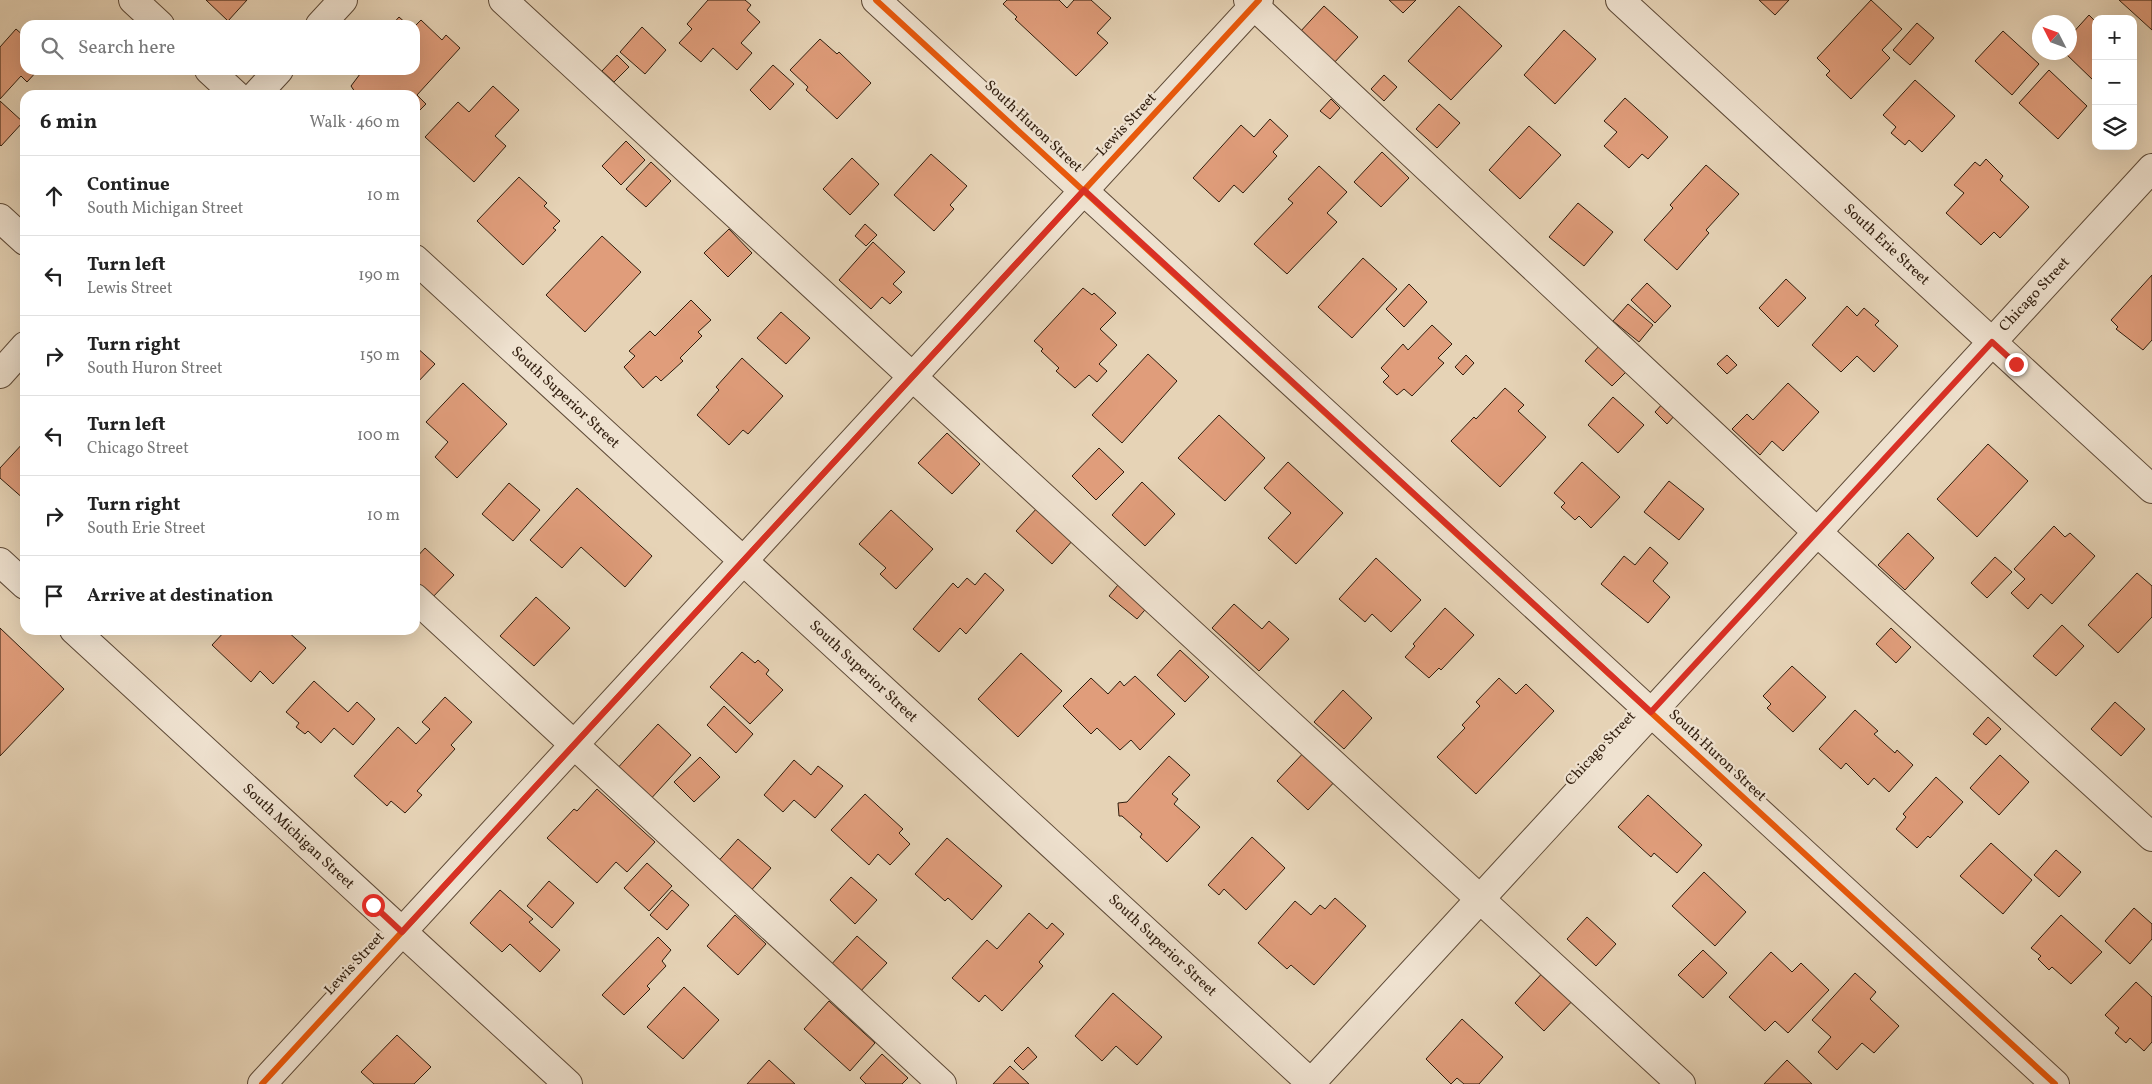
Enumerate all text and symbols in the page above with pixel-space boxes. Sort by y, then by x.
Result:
north arrow [2032,15,2077,60]
map controls [2092,15,2137,150]
button: + [2092,15,2137,60]
search box [20,20,420,75]
icon: search [38,34,66,62]
text: Search here [78,35,175,61]
button: − [2092,60,2137,105]
street label: South Huron Street [979,76,1087,178]
street label: Lewis Street [1092,88,1162,162]
button: layers [2092,105,2137,150]
text: 6 min [40,108,97,137]
text: Walk · 460 m [310,112,400,134]
text: Continue [87,172,170,198]
icon: ahead [40,182,68,210]
text: 10 m [367,185,400,207]
text: South Michigan Street [87,198,243,220]
street label: South Erie Street [1838,199,1934,291]
text: Turn left [87,252,166,278]
street label: Chicago Street [1995,253,2075,337]
icon: left [40,262,68,290]
text: 190 m [358,265,400,287]
text: Lewis Street [87,278,173,300]
text: Turn right [87,332,180,358]
icon: right [40,342,68,370]
street label: South Superior Street [506,342,624,454]
text: 150 m [359,345,400,367]
route end [2005,353,2028,376]
text: South Huron Street [87,358,223,380]
text: Turn left [87,412,166,438]
icon: left [40,422,68,450]
text: 100 m [357,425,400,447]
text: Chicago Street [87,438,189,460]
text: Turn right [87,492,180,518]
icon: right [40,502,68,530]
text: 10 m [367,505,400,527]
text: South Erie Street [87,518,206,540]
icon: arrive [40,582,68,610]
text: Arrive at destination [87,583,273,609]
street label: South Superior Street [804,616,922,728]
street label: South Huron Street [1663,705,1771,807]
street label: Chicago Street [1561,707,1641,791]
street label: South Michigan Street [237,779,359,895]
street label: South Superior Street [1103,890,1221,1002]
route start [362,894,385,917]
street label: Lewis Street [320,927,390,1001]

